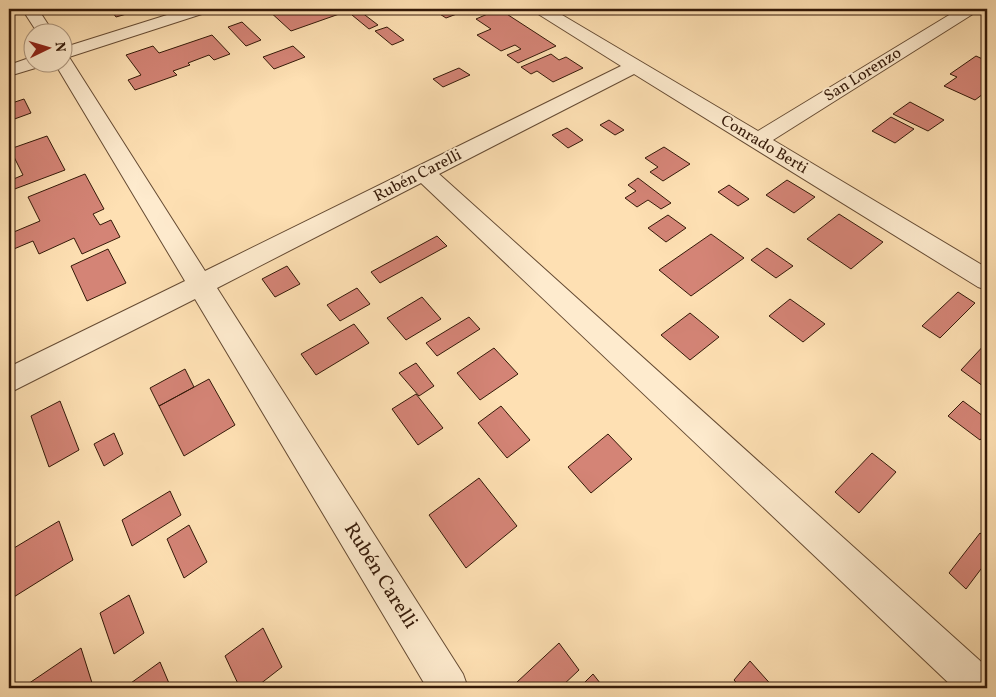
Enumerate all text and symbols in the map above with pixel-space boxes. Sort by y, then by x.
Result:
north arrow [22,22,72,72]
text: N [50,41,69,53]
street label: San Lorenzo [820,43,906,107]
street label: Conrado Berti [716,110,812,180]
street label: Rubén Carelli [370,144,466,208]
street label: Rubén Carelli [336,518,424,634]

